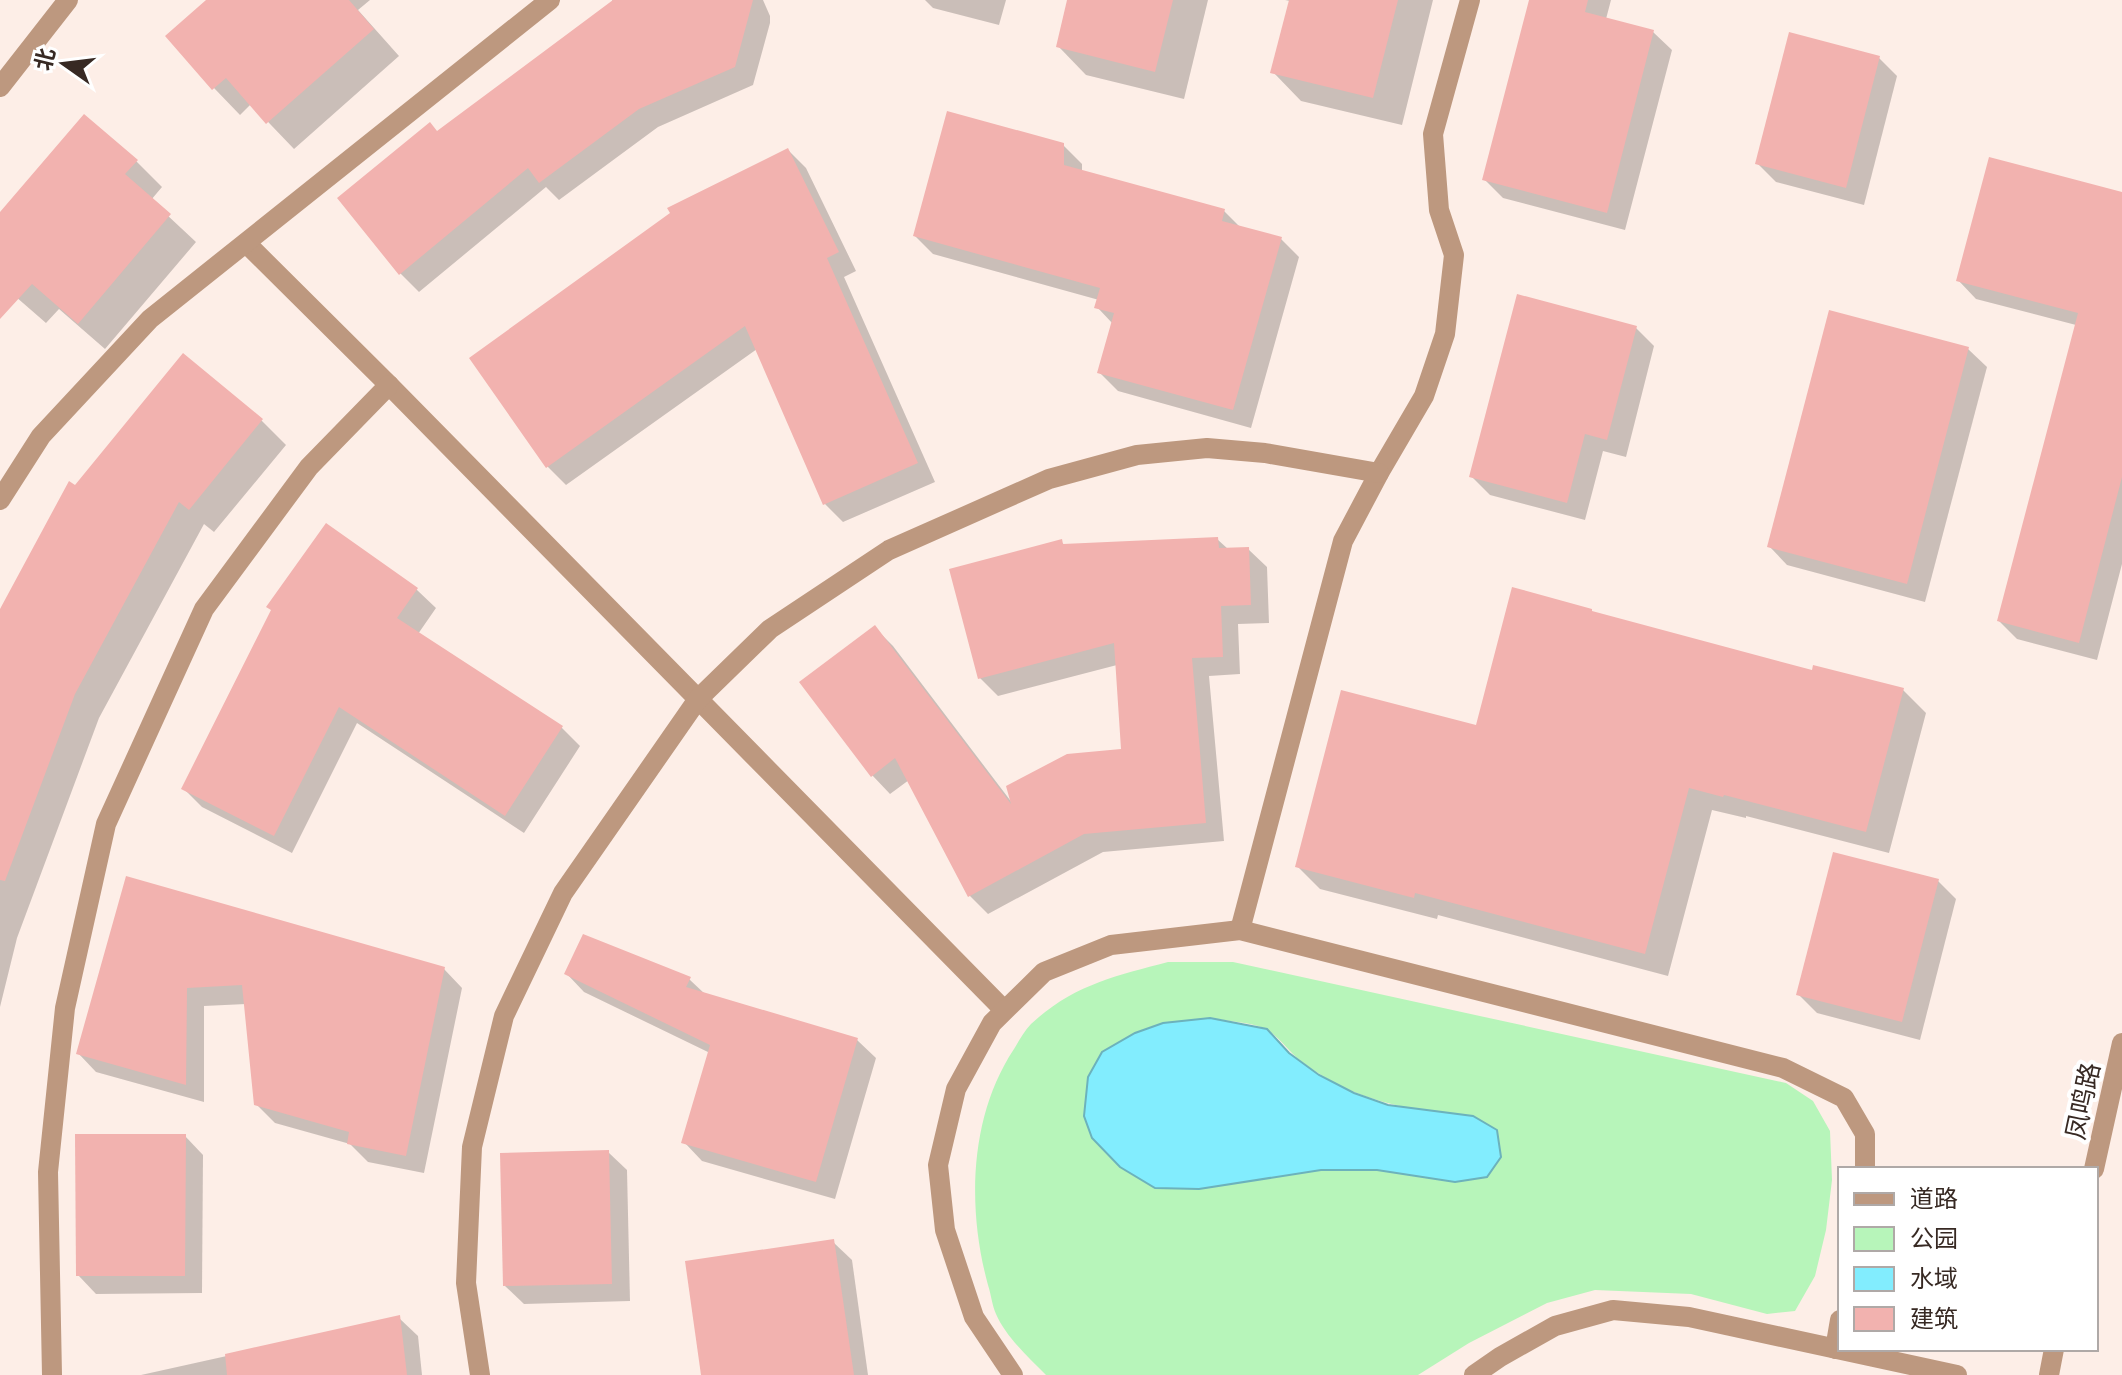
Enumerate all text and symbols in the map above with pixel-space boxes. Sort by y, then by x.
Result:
north arrow [24,24,104,104]
text: 北 [29,45,60,73]
street label: 凤鸣路 [2059,1060,2106,1142]
legend [1838,1167,2098,1351]
text: 道路 [1910,1184,1958,1212]
text: 公园 [1910,1224,1958,1252]
text: 水域 [1910,1264,1958,1292]
text: 建筑 [1910,1304,1958,1332]

